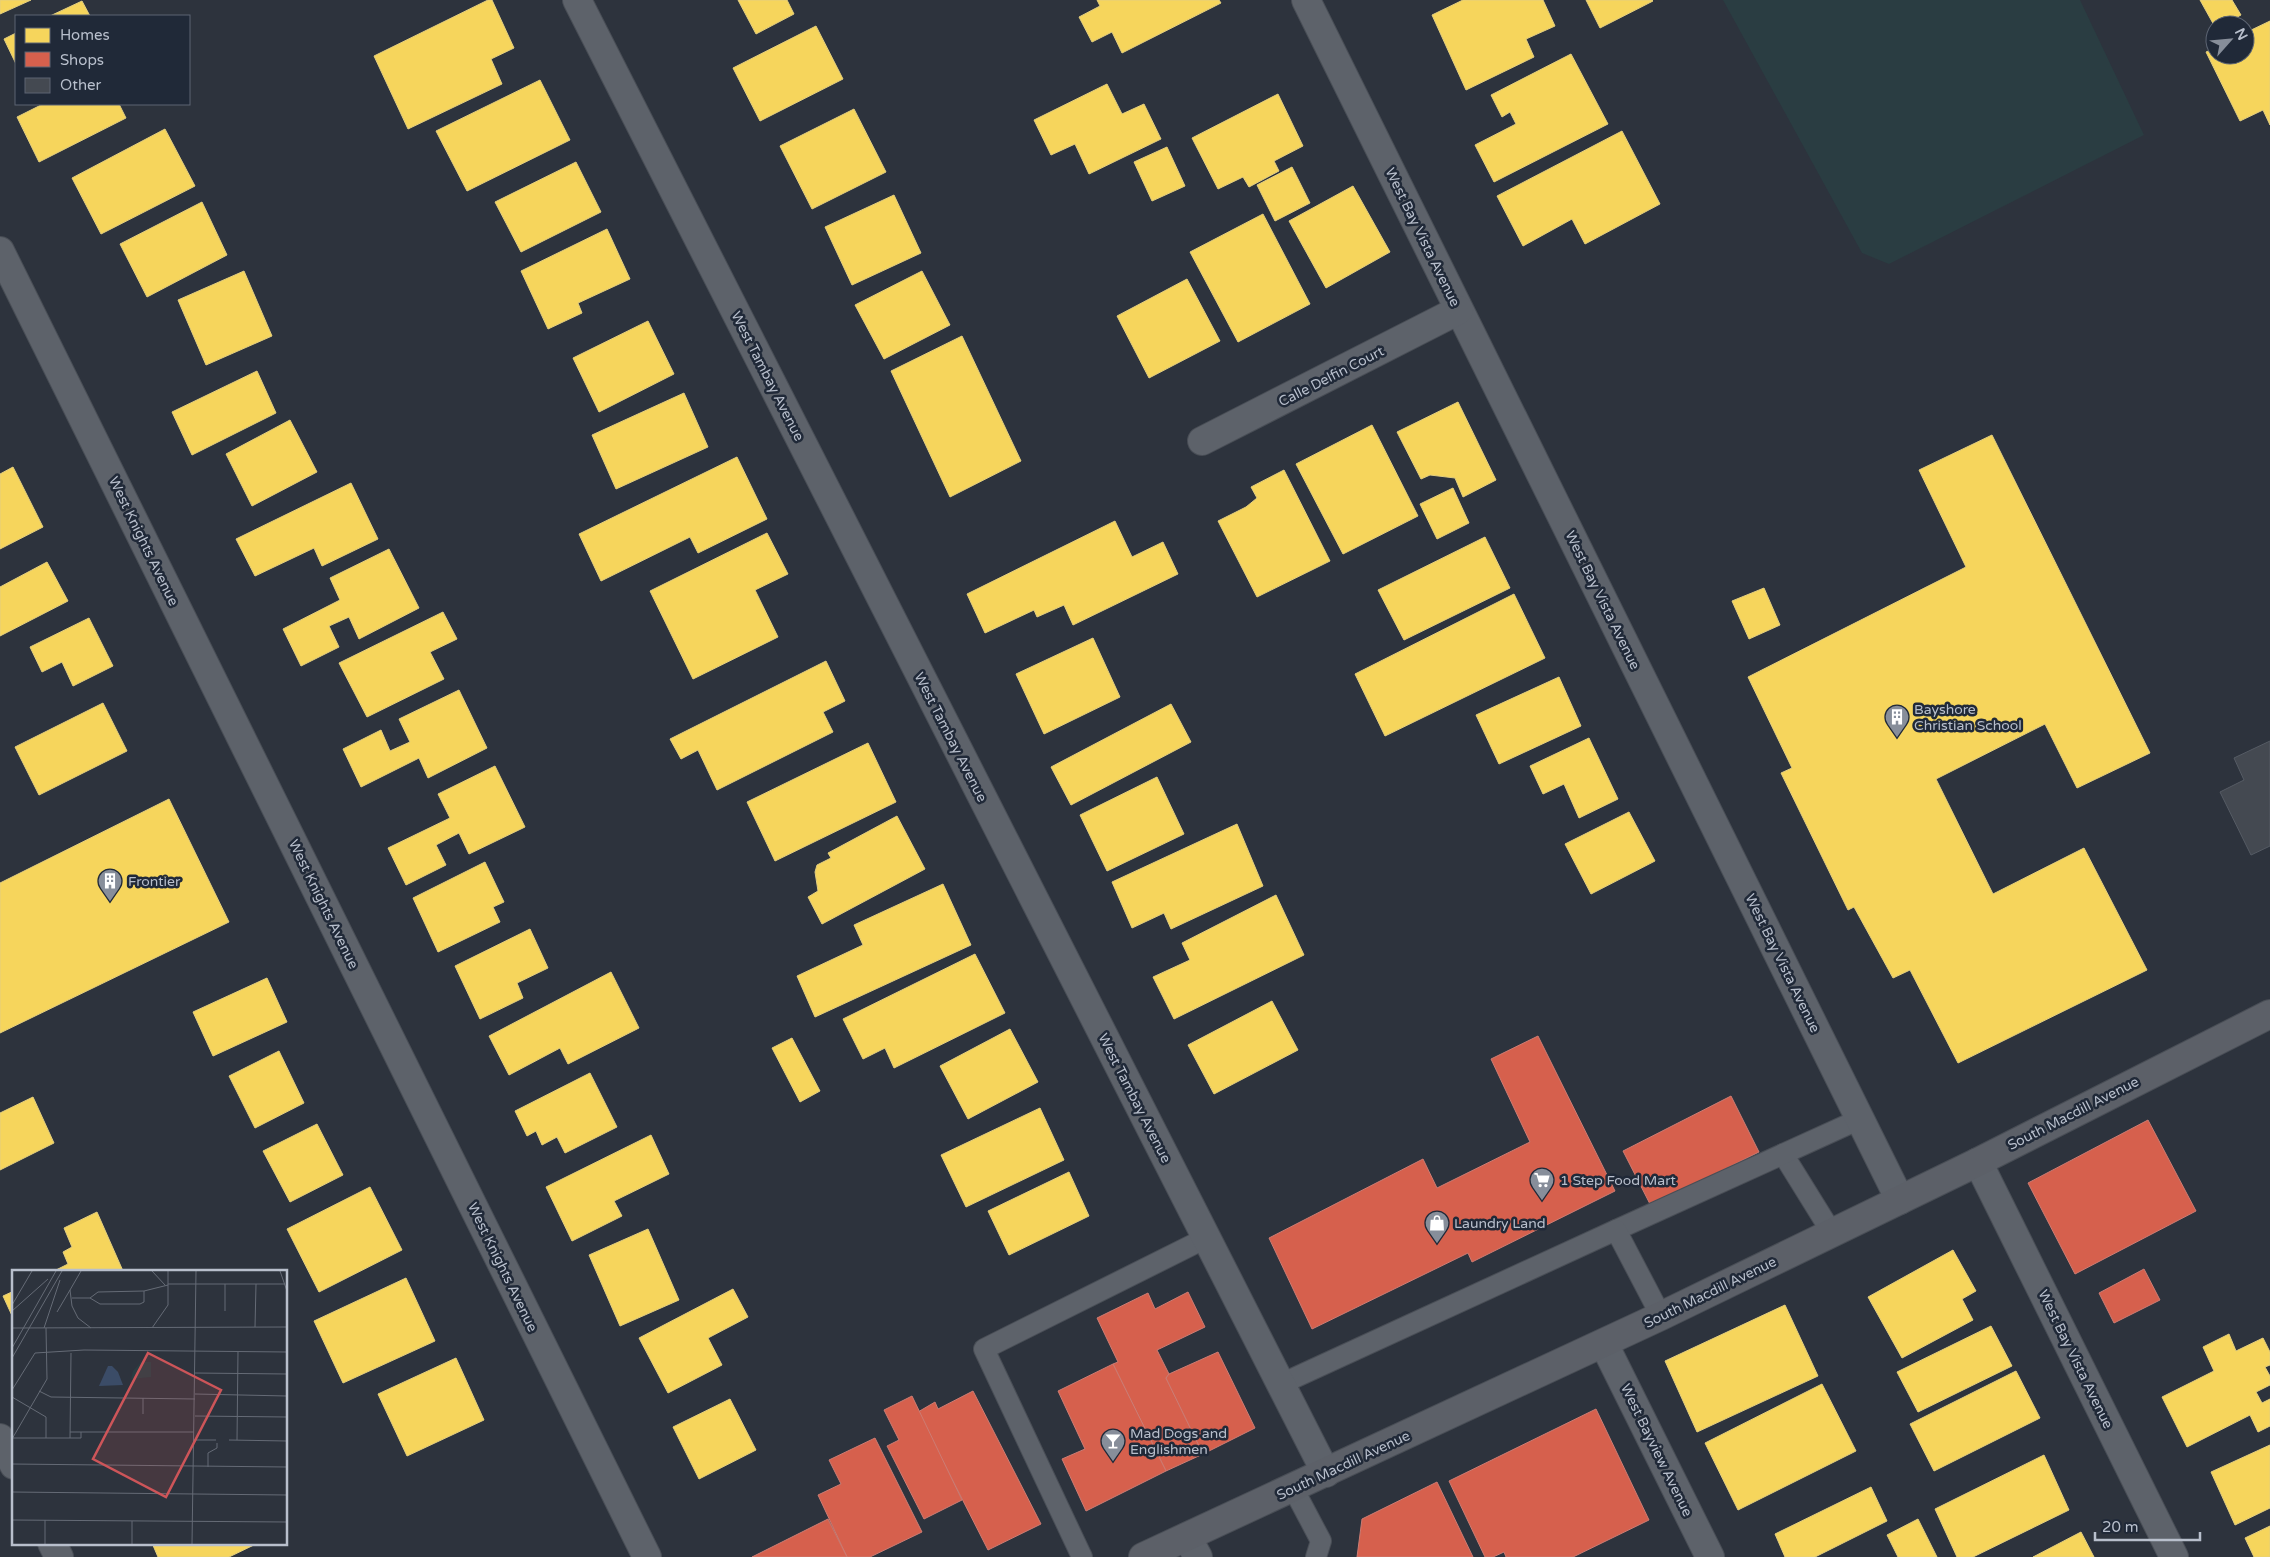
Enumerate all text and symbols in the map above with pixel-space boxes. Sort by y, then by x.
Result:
legend [15,15,190,105]
north arrow [2205,15,2255,65]
text: N [2231,25,2251,43]
text: Homes [60,26,110,44]
text: Shops [60,51,104,69]
text: Other [60,76,102,94]
street label: West Bay Vista Avenue [1382,165,1464,309]
street label: West Tambay Avenue [728,309,808,444]
street label: Calle Delfin Court [1276,342,1387,410]
street label: West Knights Avenue [105,474,182,609]
street label: West Bay Vista Avenue [1562,528,1644,672]
street label: West Tambay Avenue [911,670,991,805]
place label: Bayshore Christian School [1914,701,2022,734]
building icon: Bayshore Christian School [1884,704,1910,738]
street label: West Knights Avenue [285,837,362,972]
building icon: Frontier [97,868,123,902]
place label: Frontier [128,873,181,890]
street label: West Bay Vista Avenue [1742,891,1824,1035]
street label: West Tambay Avenue [1095,1031,1175,1166]
street label: South Macdill Avenue [2005,1073,2142,1154]
supermarket icon: 1 Step Food Mart [1529,1167,1555,1201]
place label: 1 Step Food Mart [1560,1172,1677,1189]
street label: West Knights Avenue [464,1200,541,1335]
shop icon: Laundry Land [1424,1210,1450,1244]
place label: Laundry Land [1454,1215,1546,1232]
street label: South Macdill Avenue [1641,1253,1779,1332]
inset map [12,1270,288,1544]
street label: West Bay Vista Avenue [2035,1287,2117,1431]
street label: West Bayview Avenue [1617,1381,1696,1519]
place label: Mad Dogs and Englishmen [1130,1425,1227,1458]
street label: South Macdill Avenue [1274,1427,1413,1504]
bar icon: Mad Dogs and Englishmen [1100,1428,1126,1462]
scale bar [2095,1510,2200,1542]
text: 20 m [2102,1518,2139,1536]

